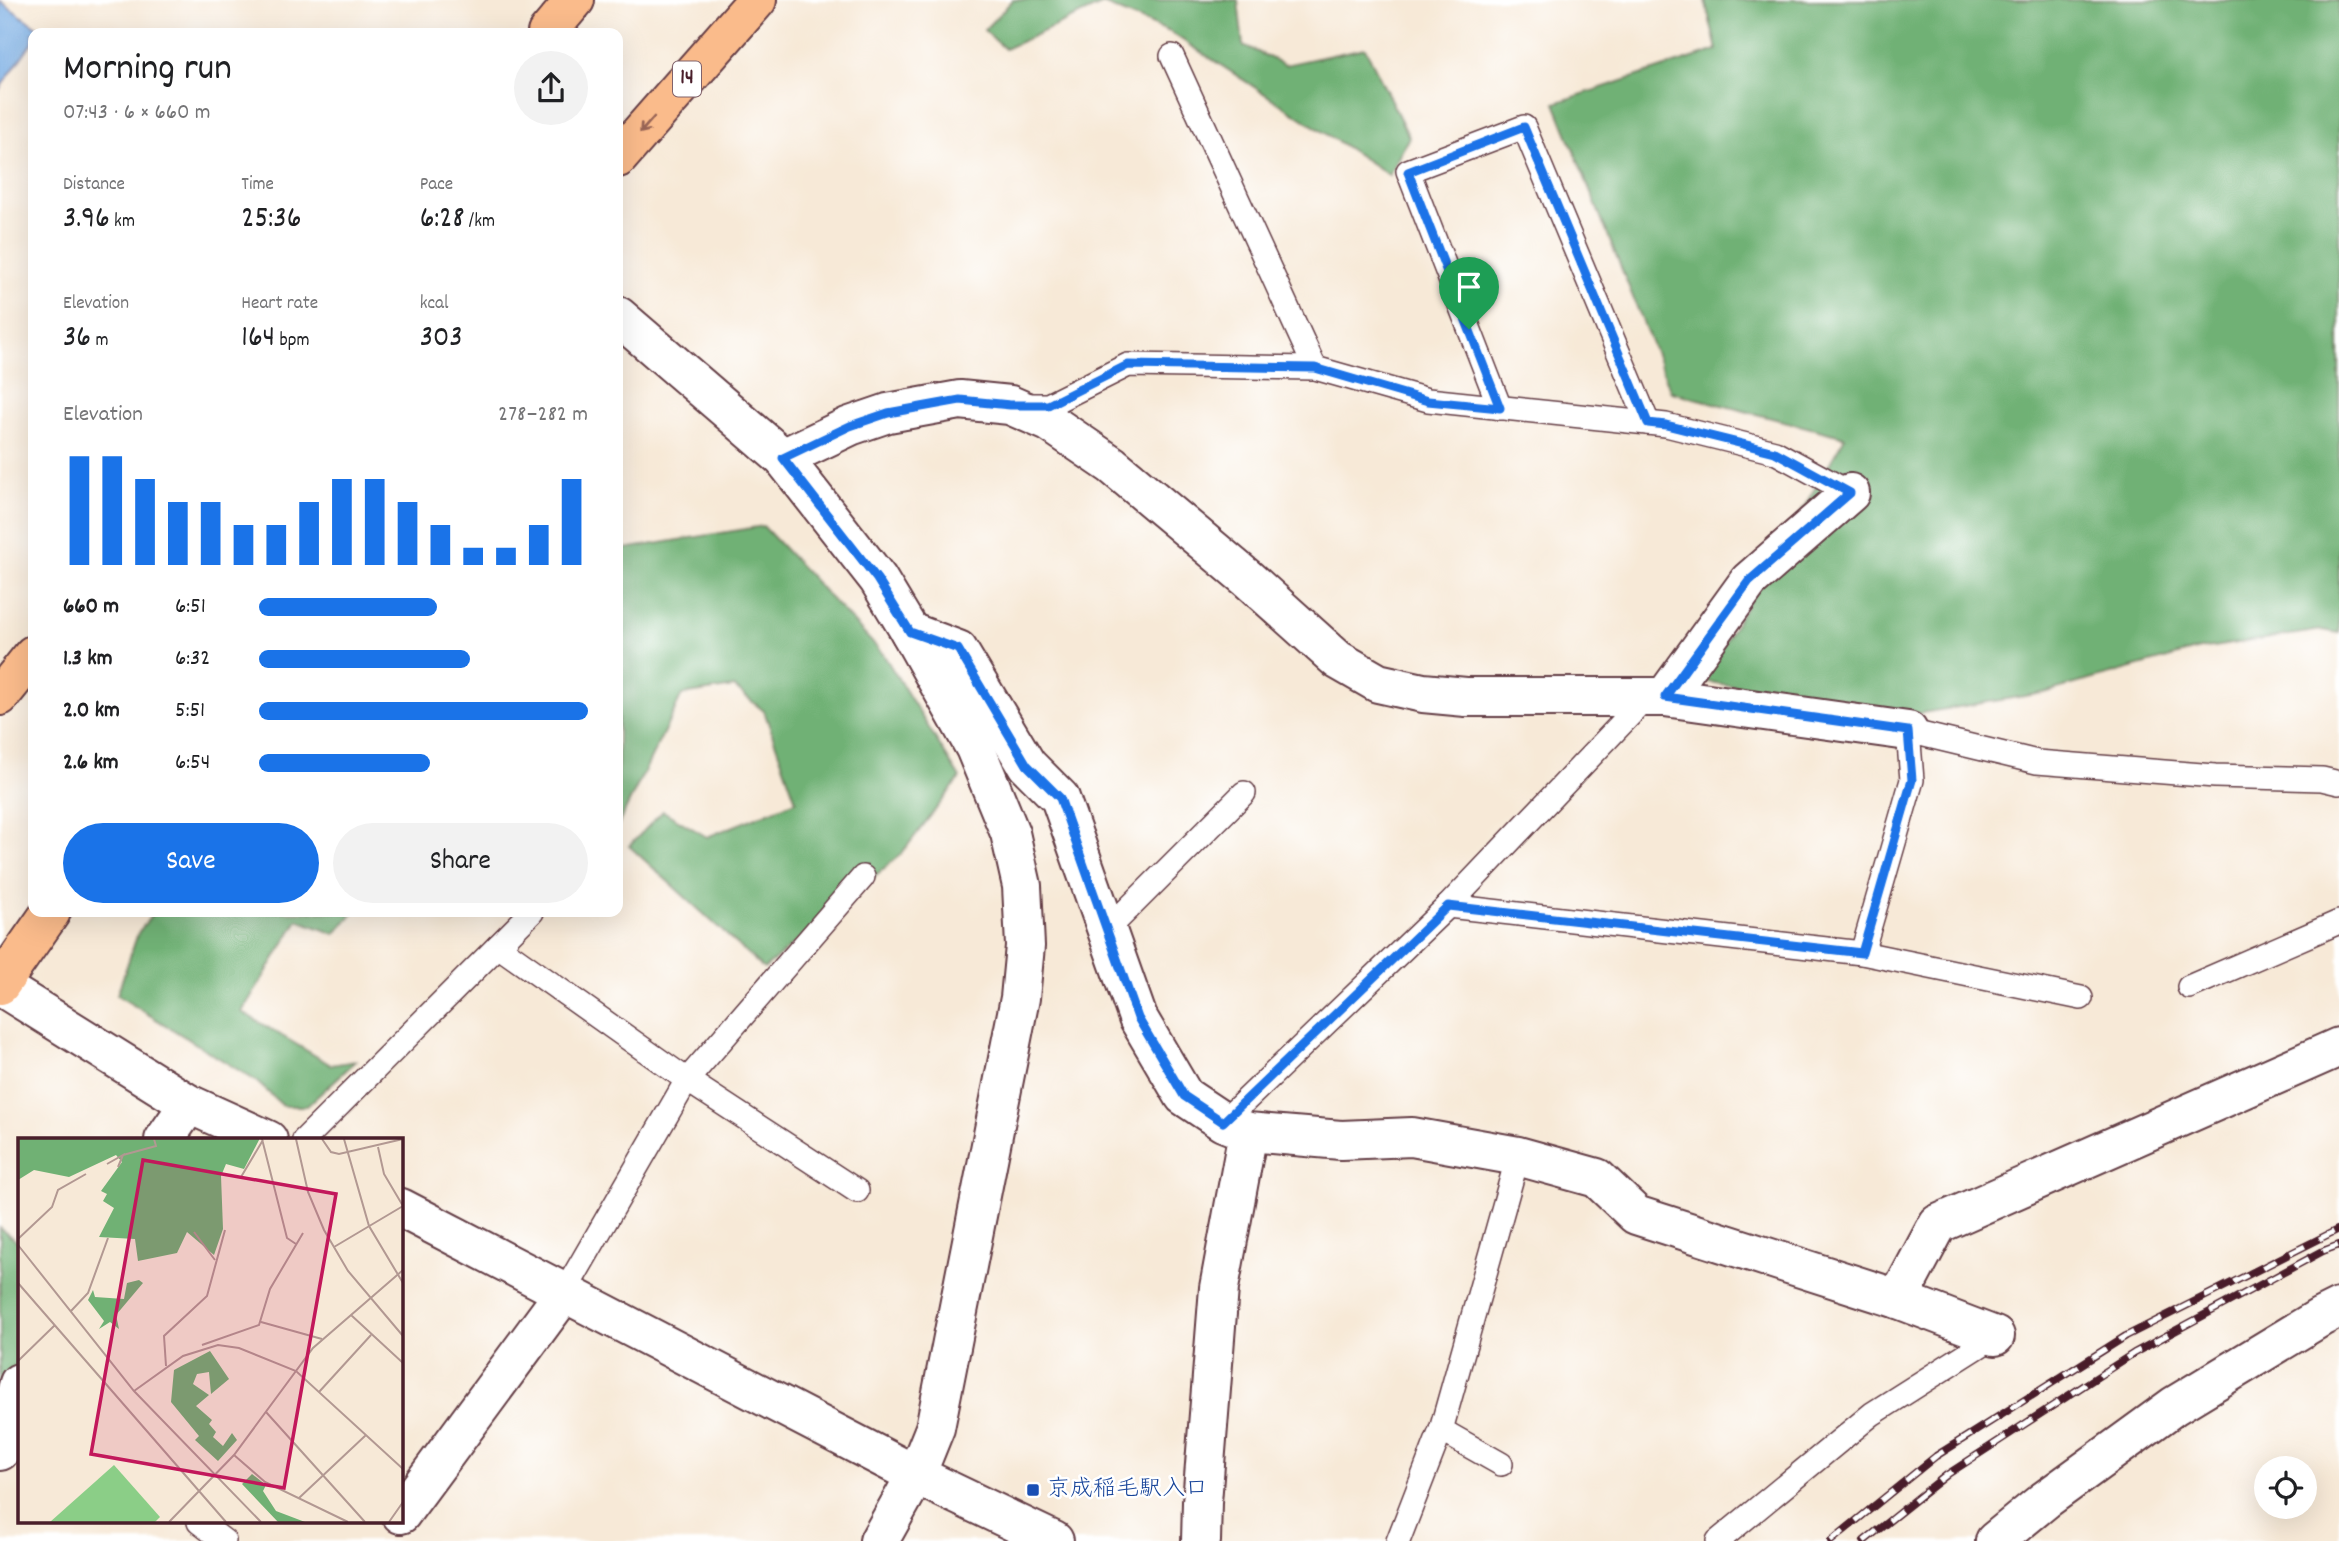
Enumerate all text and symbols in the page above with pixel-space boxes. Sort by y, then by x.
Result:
text: Morning run [63,43,232,98]
button: share [514,51,588,125]
road number: 14 [673,62,701,96]
text: 07:43 · 6 × 660 m [63,97,211,130]
one-way arrow [639,115,655,133]
text: Distance [63,172,125,199]
text: Time [241,172,274,199]
text: Pace [420,172,453,199]
text: 3.96 [63,199,110,242]
text: 25:36 [241,199,301,242]
text: 6:28 [420,199,464,242]
text: km [110,209,135,236]
text: /km [464,209,495,236]
pin [1439,257,1499,329]
icon: arrive [1450,268,1488,306]
text: Elevation [63,291,129,318]
text: Heart rate [241,291,318,318]
text: kcal [420,291,449,318]
text: 36 [63,318,91,361]
text: 164 [241,318,275,361]
text: 303 [420,318,463,361]
text: m [91,328,108,355]
text: bpm [275,328,309,355]
text: Elevation [63,399,143,432]
text: 278–282 m [498,399,588,432]
text: 660 m [63,591,119,624]
text: 6:51 [175,591,206,624]
text: 1.3 km [63,643,113,676]
text: 6:32 [175,643,210,676]
text: 2.0 km [63,695,120,728]
text: 5:51 [175,695,205,728]
text: 2.6 km [63,747,119,780]
text: 6:54 [175,747,210,780]
button: Save [63,823,319,903]
button: Share [333,823,588,903]
inset map [18,1138,402,1524]
map controls [2254,1456,2317,1519]
button: locate [2254,1456,2317,1519]
place label: 京成稲毛駅入口 [1047,1474,1208,1507]
marker: 京成稲毛駅入口 [1025,1482,1041,1498]

